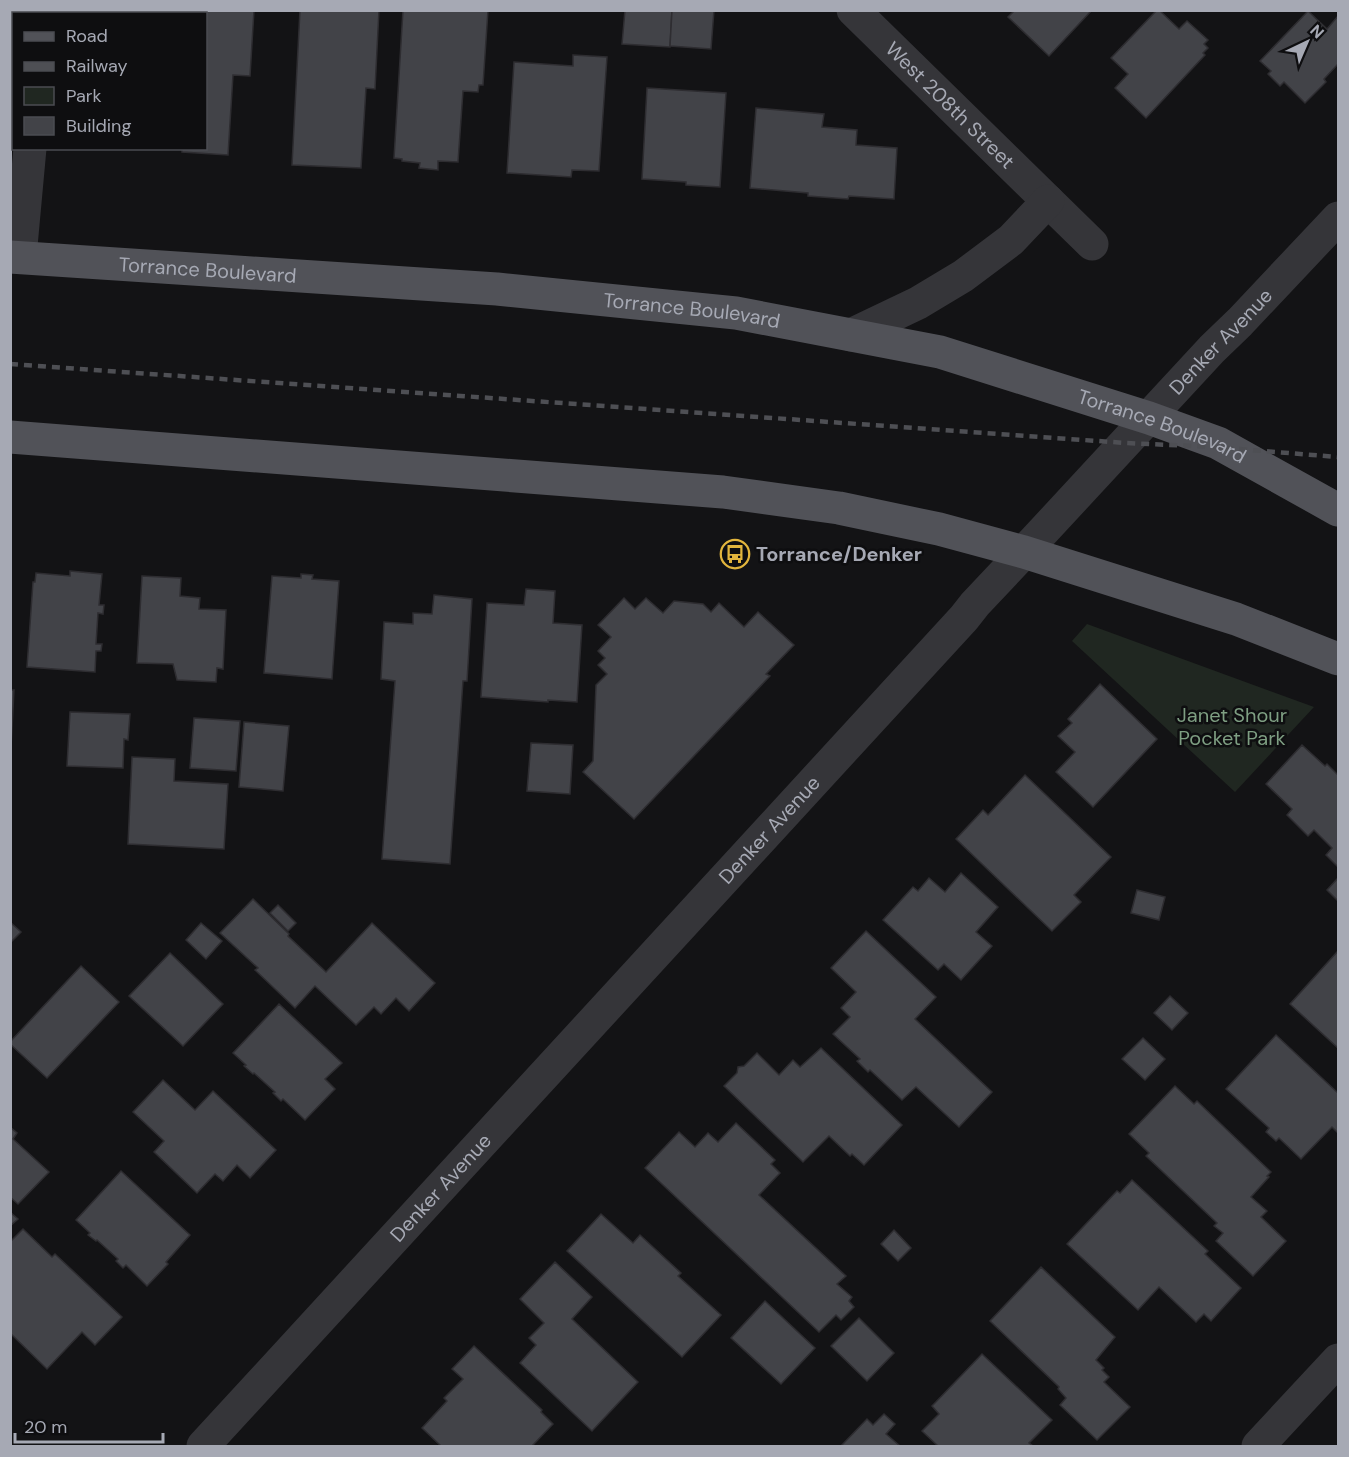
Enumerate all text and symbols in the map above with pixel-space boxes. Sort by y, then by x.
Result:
legend [12,12,207,150]
north arrow [1277,12,1337,72]
text: N [1306,20,1329,43]
text: Road [66,24,108,48]
street label: West 208th Street [880,36,1021,174]
text: Railway [66,54,128,78]
text: Park [66,84,102,108]
text: Building [66,114,131,138]
street label: Torrance Boulevard [118,251,297,289]
street label: Denker Avenue [1163,283,1278,400]
street label: Torrance Boulevard [602,287,782,334]
street label: Torrance Boulevard [1074,383,1251,469]
bus stop icon: Torrance/Denker [719,538,751,570]
place label: Torrance/Denker [756,541,922,567]
park label: Janet Shour Pocket Park [1177,702,1287,751]
street label: Denker Avenue [713,770,826,889]
street label: Denker Avenue [384,1128,497,1247]
scale bar [15,1406,164,1444]
text: 20 m [24,1415,67,1439]

